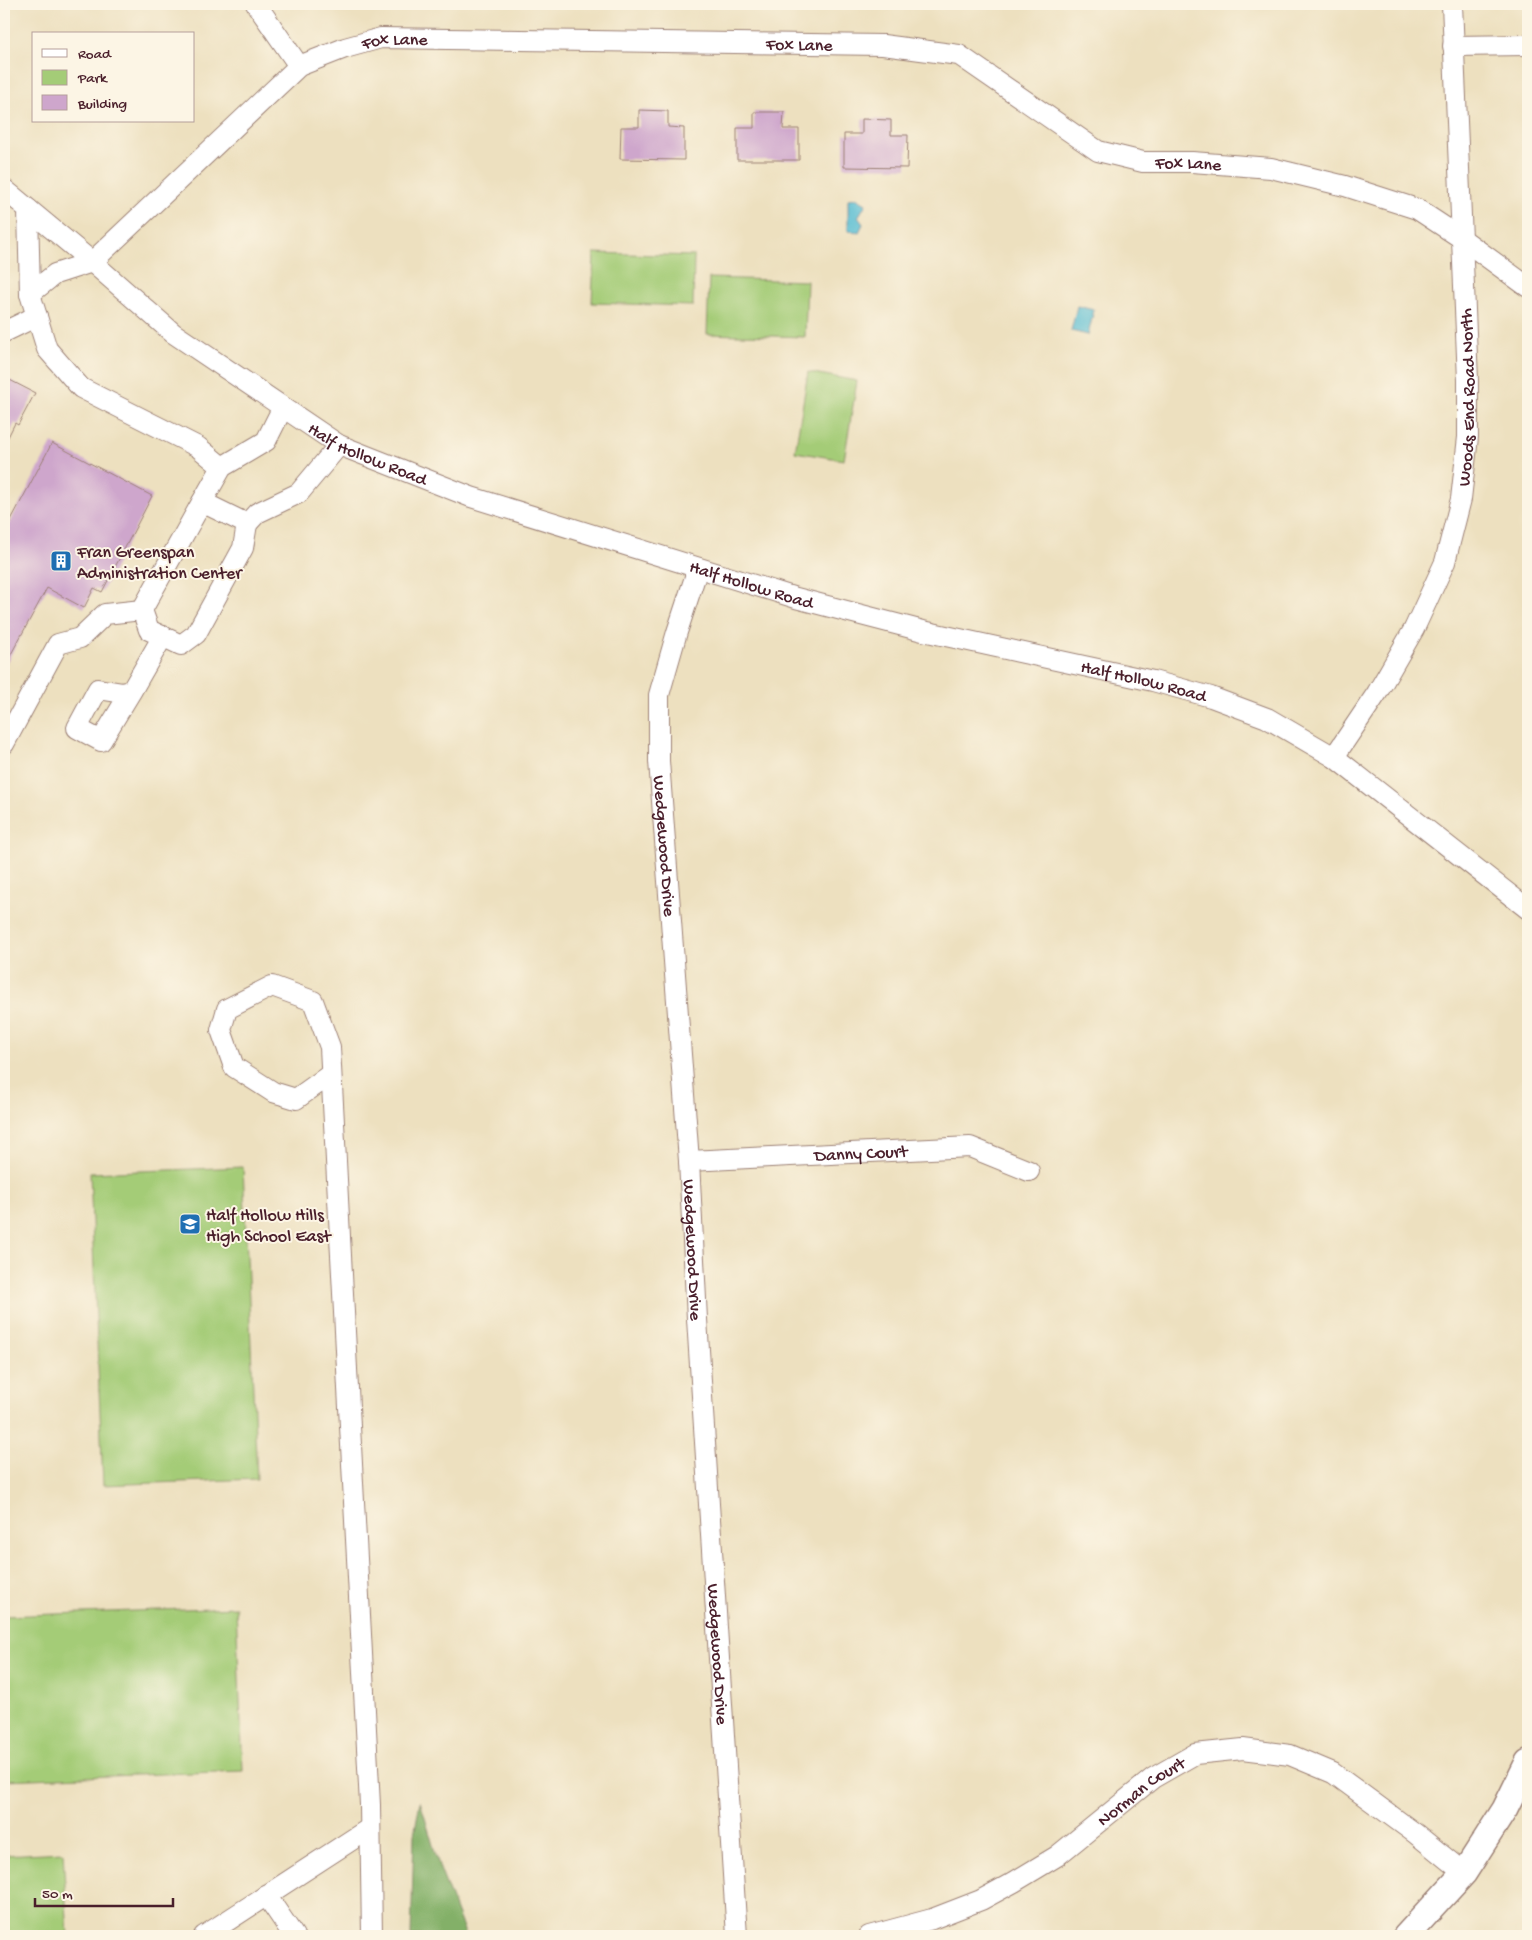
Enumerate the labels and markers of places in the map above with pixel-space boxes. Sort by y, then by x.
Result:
place label: Fran Greenspan Administration Center [76,543,243,585]
building icon: Fran Greenspan Administration Center [49,549,73,573]
place label: Half Hollow Hills High School East [206,1206,332,1248]
school or university icon: Half Hollow Hills High School East [178,1212,202,1236]

